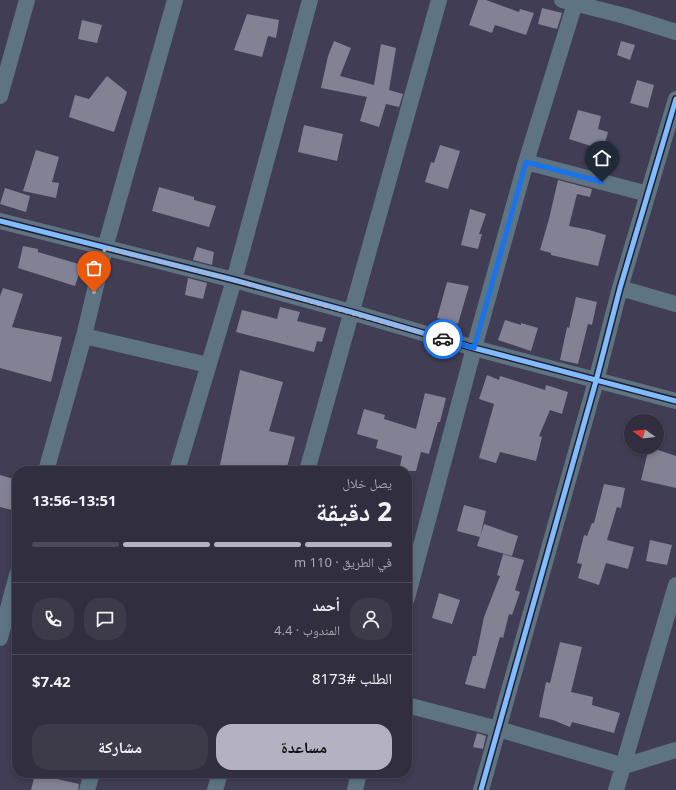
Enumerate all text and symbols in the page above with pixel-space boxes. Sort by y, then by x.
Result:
pin [585,141,619,182]
icon: home [591,147,613,169]
pin [77,251,111,292]
icon: bag [83,257,105,279]
courier [423,319,463,359]
icon: car [432,328,454,350]
north arrow [624,414,664,454]
map controls [624,414,664,454]
text: يصل خلال [342,474,392,492]
text: 13:51–13:56 [32,490,117,510]
text: 2 دقيقة [316,493,392,529]
text: في الطريق · 110 m [294,553,392,571]
text: أحمد [313,595,340,615]
button: phone [32,598,74,640]
button: chat [84,598,126,640]
button: person [350,598,392,640]
text: المندوب · 4.4 [274,621,340,639]
text: الطلب #8173 [312,668,392,688]
text: $7.42 [32,671,71,691]
button: مشاركة [32,724,208,770]
button: مساعدة [216,724,392,770]

